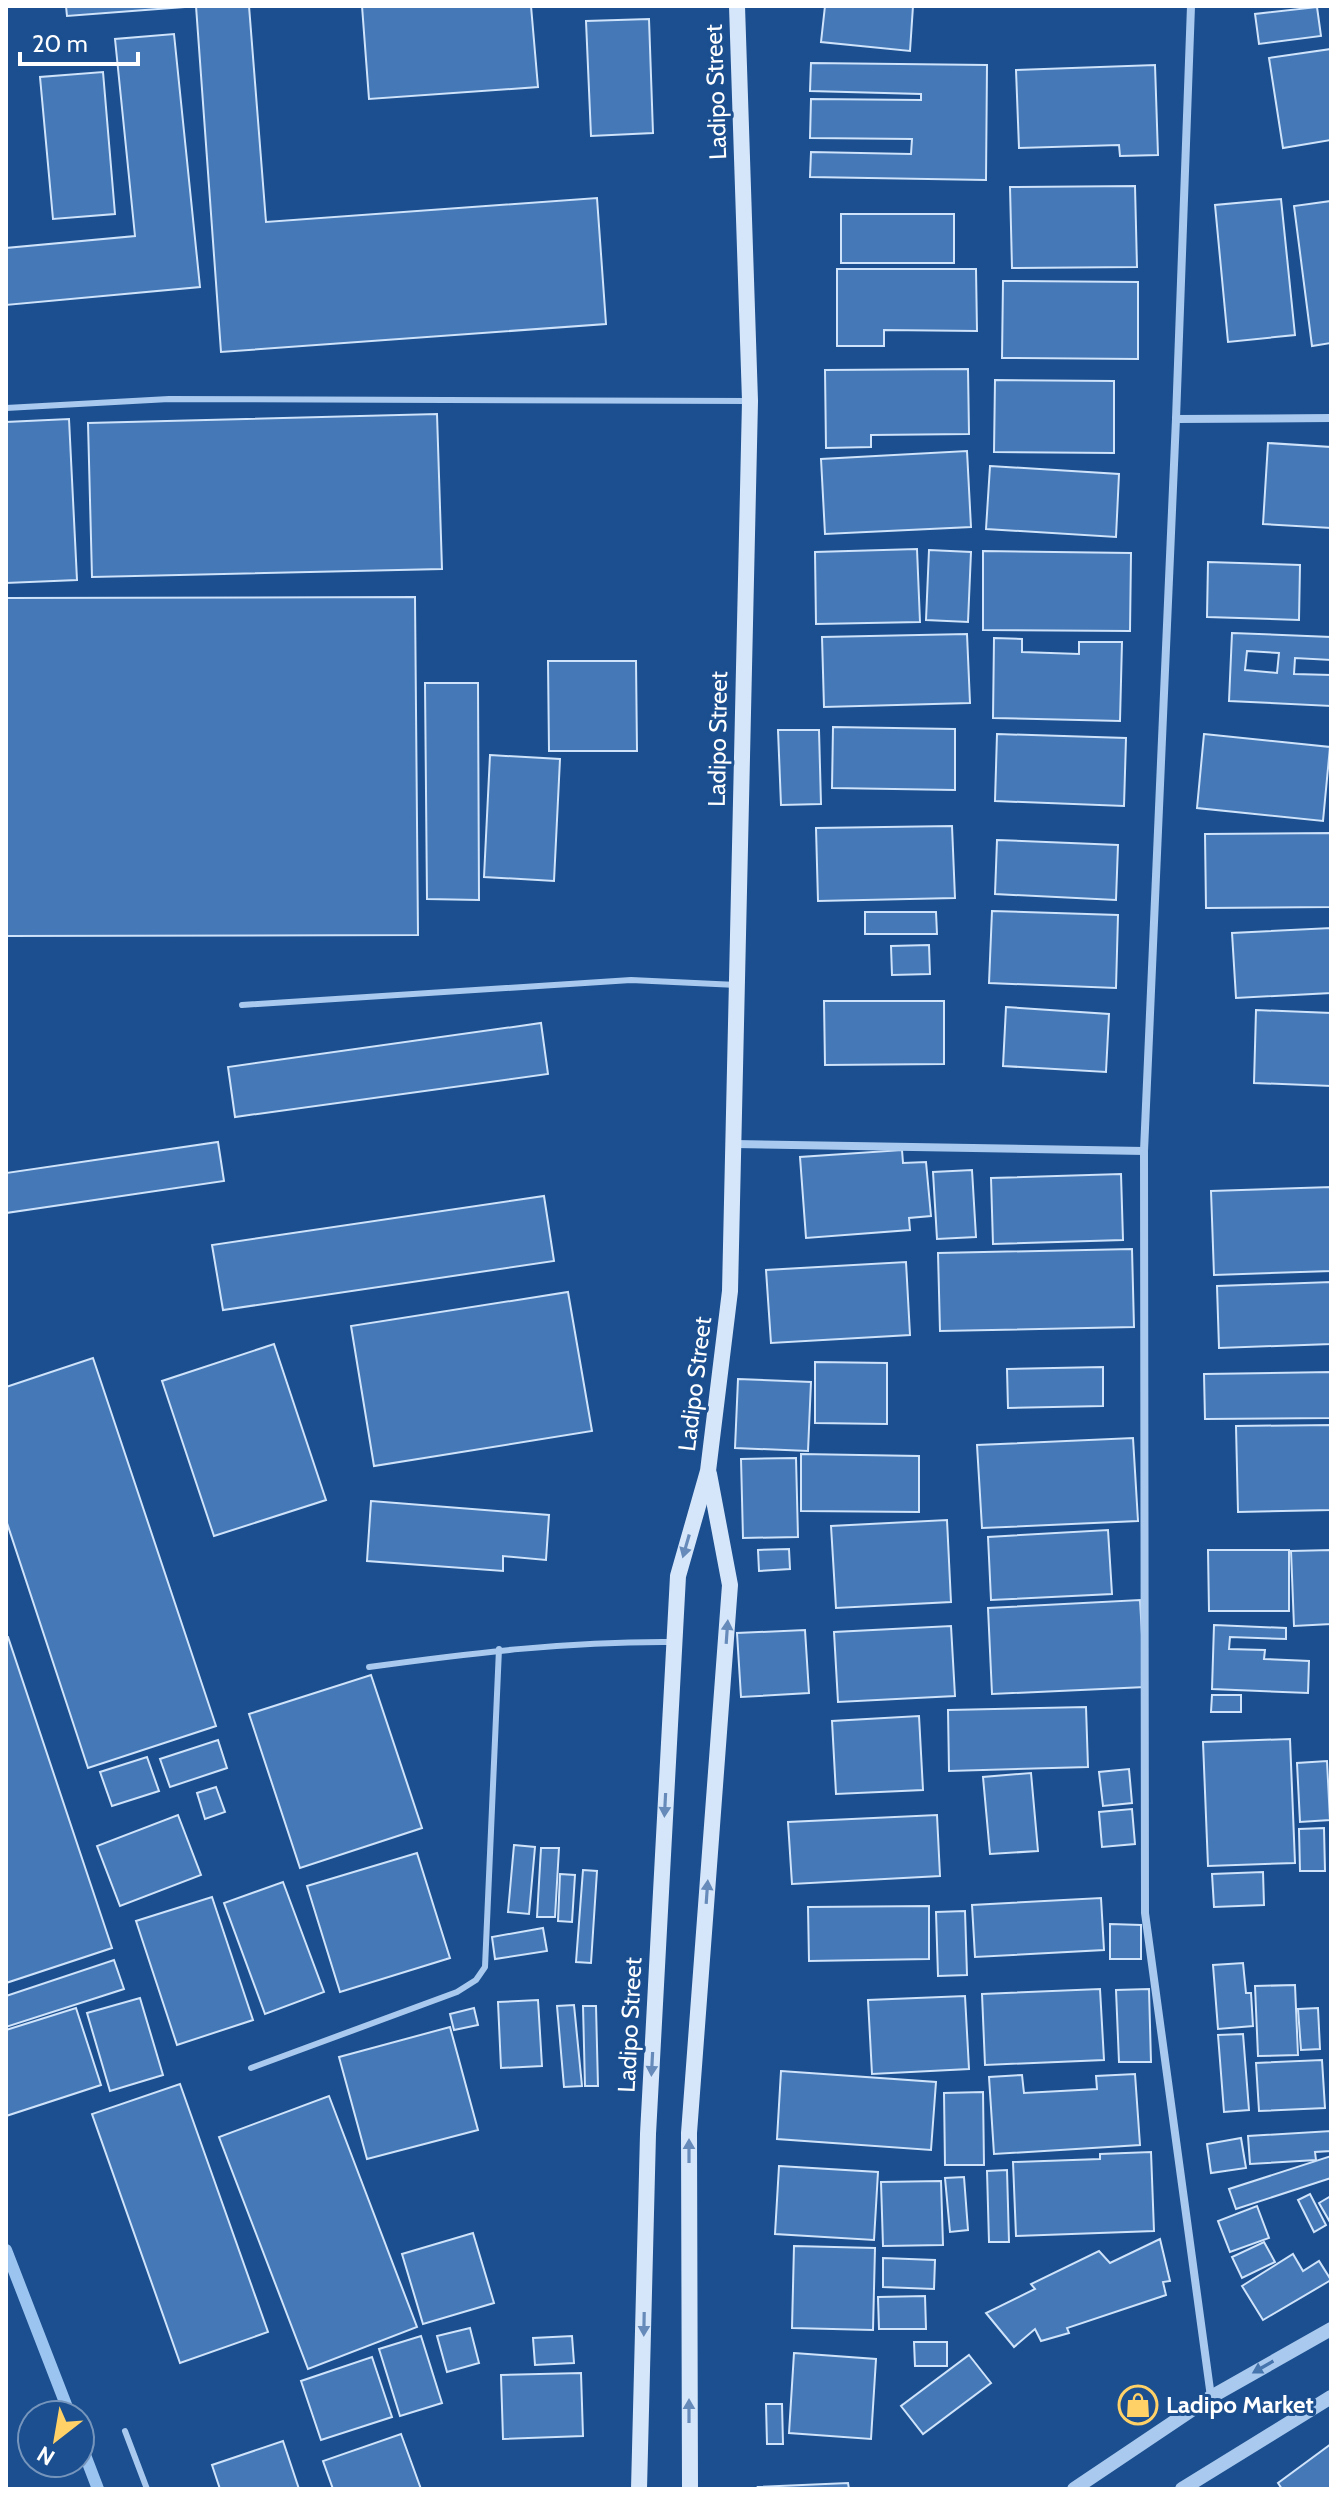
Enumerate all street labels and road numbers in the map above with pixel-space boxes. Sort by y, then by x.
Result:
street label: Ladipo Street [699,24,732,160]
street label: Ladipo Street [702,671,733,807]
street label: Ladipo Street [672,1315,717,1453]
street label: Ladipo Street [611,1957,648,2093]

